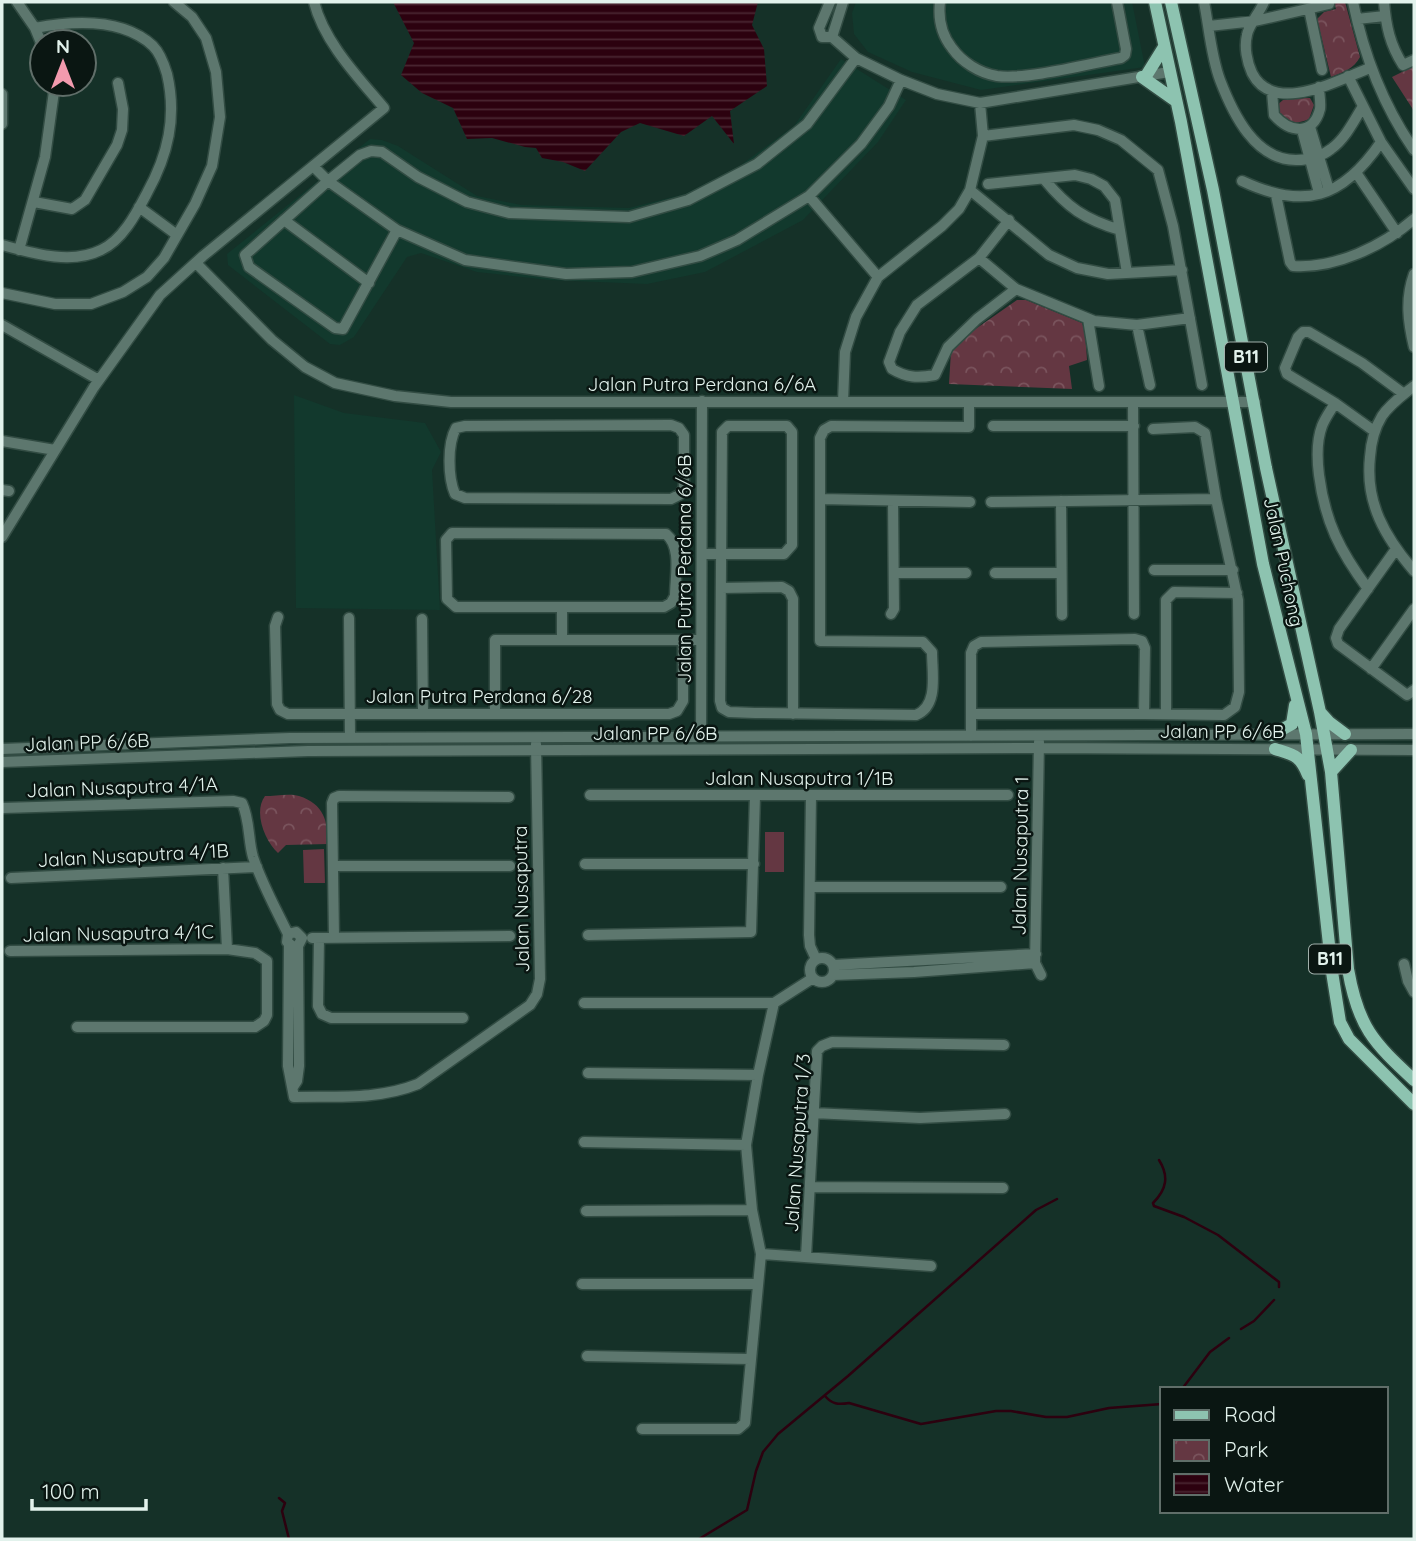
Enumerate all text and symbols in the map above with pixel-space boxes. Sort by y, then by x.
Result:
north arrow [28,28,98,98]
text: N [56,34,70,58]
road number: B11 [1225,342,1267,372]
street label: Jalan Putra Perdana 6/6A [588,372,816,396]
street label: Jalan Putra Perdana 6/6B [672,455,696,683]
street label: Jalan Puchong [1259,495,1309,629]
street label: Jalan Putra Perdana 6/28 [365,684,593,708]
street label: Jalan PP 6/6B [1159,719,1285,743]
street label: Jalan PP 6/6B [592,721,718,745]
street label: Jalan PP 6/6B [24,728,150,756]
street label: Jalan Nusaputra 1/1B [705,766,893,790]
street label: Jalan Nusaputra 4/1A [26,772,218,802]
street label: Jalan Nusaputra 1 [1007,776,1033,936]
street label: Jalan Nusaputra [508,825,534,973]
street label: Jalan Nusaputra 4/1B [37,838,229,872]
street label: Jalan Nusaputra 4/1C [22,919,214,947]
road number: B11 [1309,944,1351,974]
street label: Jalan Nusaputra 1/3 [779,1053,815,1233]
legend [1160,1387,1388,1513]
text: Road [1224,1401,1276,1427]
text: Park [1224,1436,1268,1462]
scale bar [32,1468,145,1512]
text: Water [1224,1471,1284,1497]
text: 100 m [42,1478,100,1504]

